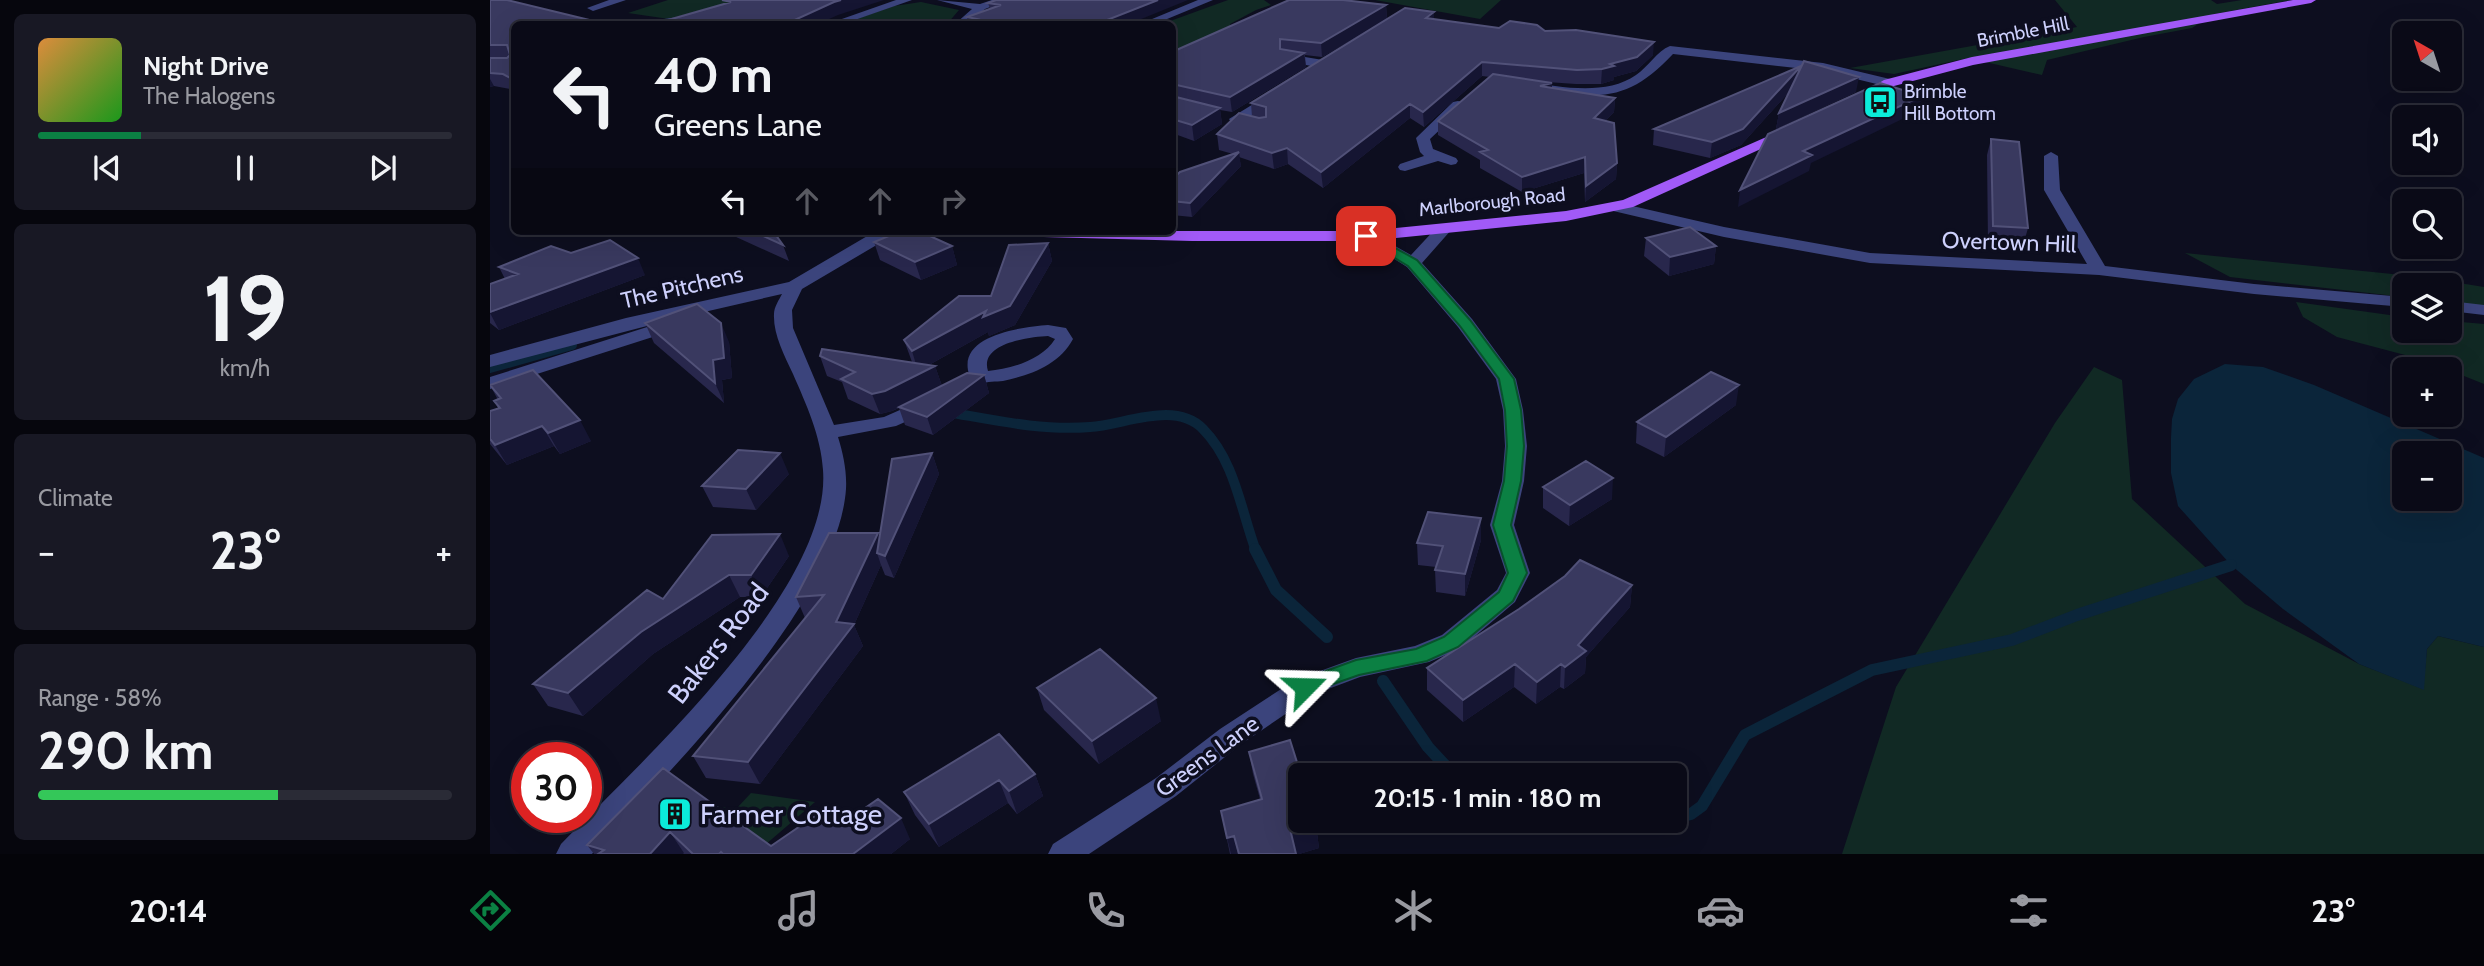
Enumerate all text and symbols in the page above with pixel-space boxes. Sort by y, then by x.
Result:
street label: Brimble Hill [1975,12,2071,52]
north arrow [2392,21,2462,91]
map controls [2392,21,2462,511]
text: 40 m [654,45,773,104]
icon: left [539,49,630,140]
text: Night Drive [143,50,269,82]
place label: Brimble Hill Bottom [1904,80,1996,125]
text: The Halogens [143,82,275,110]
bus stop icon: Brimble Hill Bottom [1861,83,1899,121]
text: Greens Lane [654,105,822,144]
button: sound [2392,105,2462,175]
icon: previous [88,149,126,187]
icon: pause [226,149,264,187]
icon: next [364,149,402,187]
icon: left [715,182,753,220]
icon: ahead [788,182,826,220]
icon: ahead [861,182,899,220]
icon: right [934,182,972,220]
street label: Marlborough Road [1418,183,1566,221]
button: search [2392,189,2462,259]
pin [1336,206,1396,266]
icon: arrive [1347,217,1385,255]
street label: Overtown Hill [1941,226,2077,258]
text: 19 [203,253,287,364]
street label: The Pitchens [618,259,746,315]
button: layers [2392,273,2462,343]
text: km/h [220,354,270,382]
button: + [2392,357,2462,427]
button: − [2392,441,2462,511]
text: Climate [38,484,113,512]
text: 23° [210,519,280,582]
text: − [38,528,55,575]
text: + [435,528,452,575]
street label: Bakers Road [660,576,776,710]
position arrow [1268,650,1342,724]
text: Range · 58% [38,684,162,712]
street label: Greens Lane [1150,709,1264,803]
text: 290 km [38,719,214,782]
speed limit sign: 30 [511,742,602,833]
text: 20:15 · 1 min · 180 m [1374,782,1601,814]
building icon: Farmer Cottage [656,795,694,833]
place label: Farmer Cottage [700,797,882,831]
icon: directions [466,886,515,935]
icon: music [774,886,823,935]
icon: phone [1081,886,1130,935]
icon: climate [1389,886,1438,935]
icon: car [1696,886,1745,935]
icon: filters [2004,886,2053,935]
text: 20:14 [129,891,208,930]
text: 23° [2311,891,2355,930]

